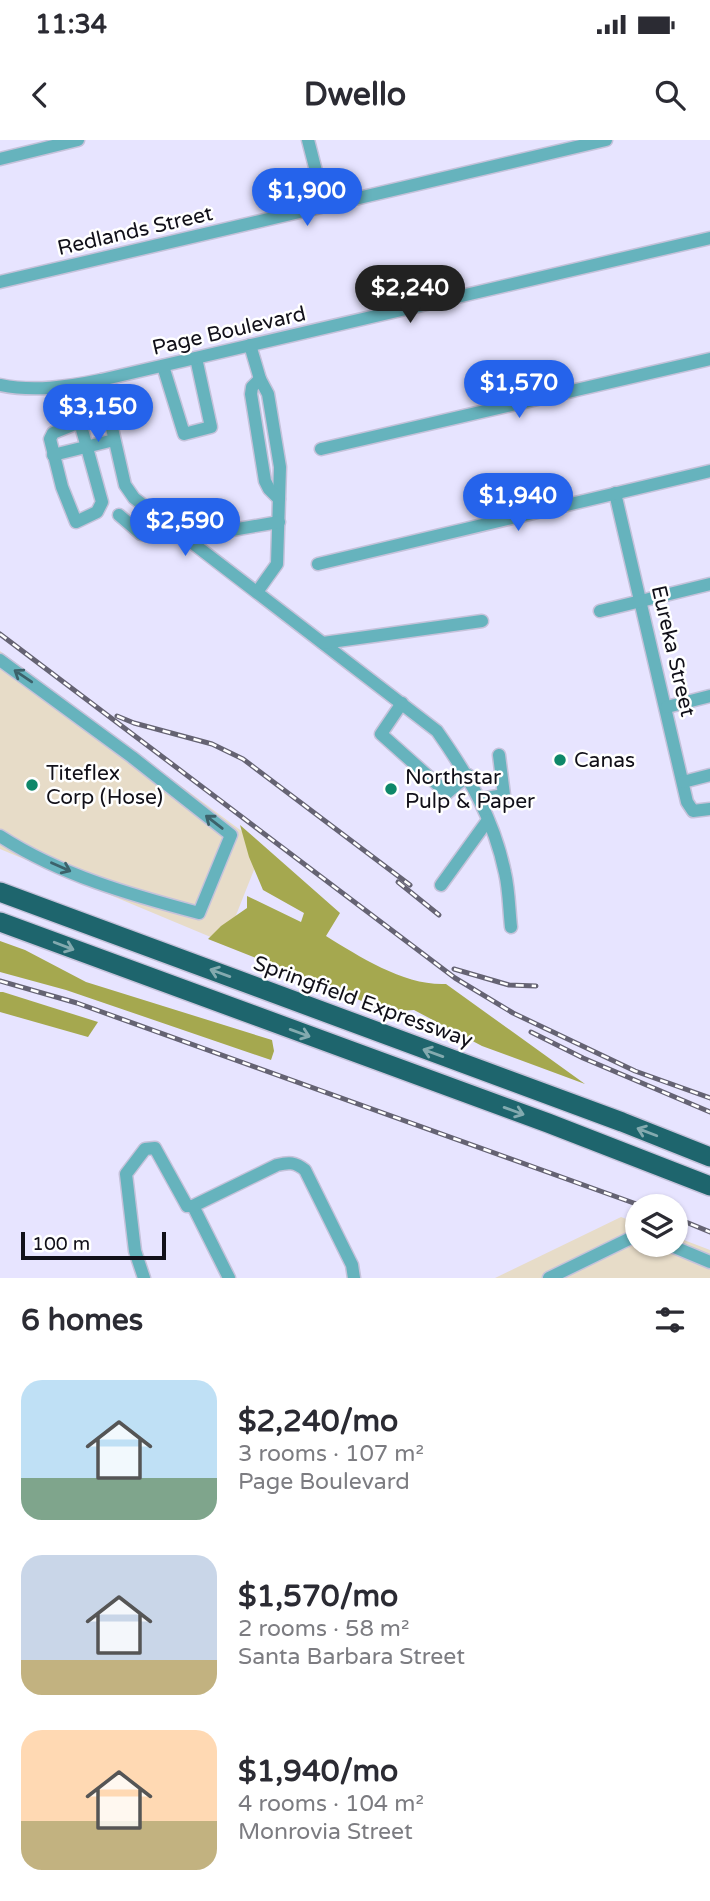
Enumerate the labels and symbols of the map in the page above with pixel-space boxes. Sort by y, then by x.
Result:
pin: $1,900 [250,168,364,228]
street label: Redlands Street [55,201,215,261]
pin: $2,240 [353,265,467,325]
street label: Page Boulevard [150,301,308,361]
pin: $1,570 [462,360,576,420]
pin: $3,150 [41,384,155,444]
pin: $1,940 [461,474,575,533]
pin: $2,590 [128,498,242,558]
street label: Eureka Street [646,583,700,719]
one-way arrow [13,669,33,683]
place label: Canas [574,748,635,773]
marker: Canas [552,752,568,768]
place label: Titeflex Corp (Hose) [46,761,163,810]
place label: Northstar Pulp & Paper [405,765,535,814]
marker: Titeflex Corp (Hose) [24,777,40,793]
marker: Northstar Pulp & Paper [383,781,399,797]
one-way arrow [205,814,224,829]
one-way arrow [50,861,71,874]
one-way arrow [52,940,74,953]
street label: Springfield Expressway [250,951,476,1053]
one-way arrow [210,966,232,978]
one-way arrow [289,1028,311,1040]
one-way arrow [423,1045,445,1058]
one-way arrow [503,1105,525,1118]
one-way arrow [636,1124,658,1137]
scale bar [21,1229,166,1261]

